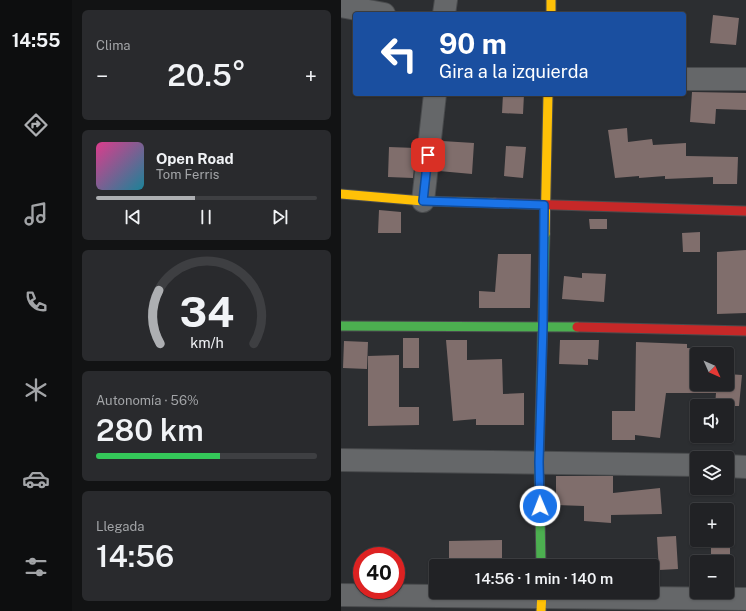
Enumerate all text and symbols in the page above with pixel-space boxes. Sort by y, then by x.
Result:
text: 90 m [439,27,507,60]
icon: left [373,28,425,80]
text: 14:55 [12,30,60,51]
text: Clima [96,38,131,53]
text: 20.5° [167,57,246,93]
text: Gira a la izquierda [439,61,588,82]
text: − [96,63,108,89]
text: + [305,63,317,89]
icon: directions [22,111,50,139]
pin [411,138,445,172]
icon: arrive [417,144,439,166]
text: Open Road [156,150,234,167]
text: Tom Ferris [156,167,219,182]
icon: music [22,200,50,228]
icon: previous [122,206,144,228]
icon: pause [195,206,217,228]
icon: next [269,206,291,228]
text: 34 [179,286,234,335]
icon: phone [22,288,50,316]
text: km/h [190,333,223,350]
north arrow [690,347,734,391]
map controls [690,347,734,599]
icon: climate [22,376,50,404]
text: Autonomía · 56% [96,393,199,408]
button: sound [690,399,734,443]
text: 280 km [96,412,204,448]
button: layers [690,451,734,495]
icon: car [22,465,50,493]
position arrow [519,485,561,527]
button: + [690,503,734,547]
text: Llegada [96,519,144,534]
text: 14:56 [96,538,174,574]
speed limit sign: 40 [353,547,405,599]
icon: filters [22,553,50,581]
button: − [690,555,734,599]
text: 14:56 · 1 min · 140 m [475,570,613,587]

